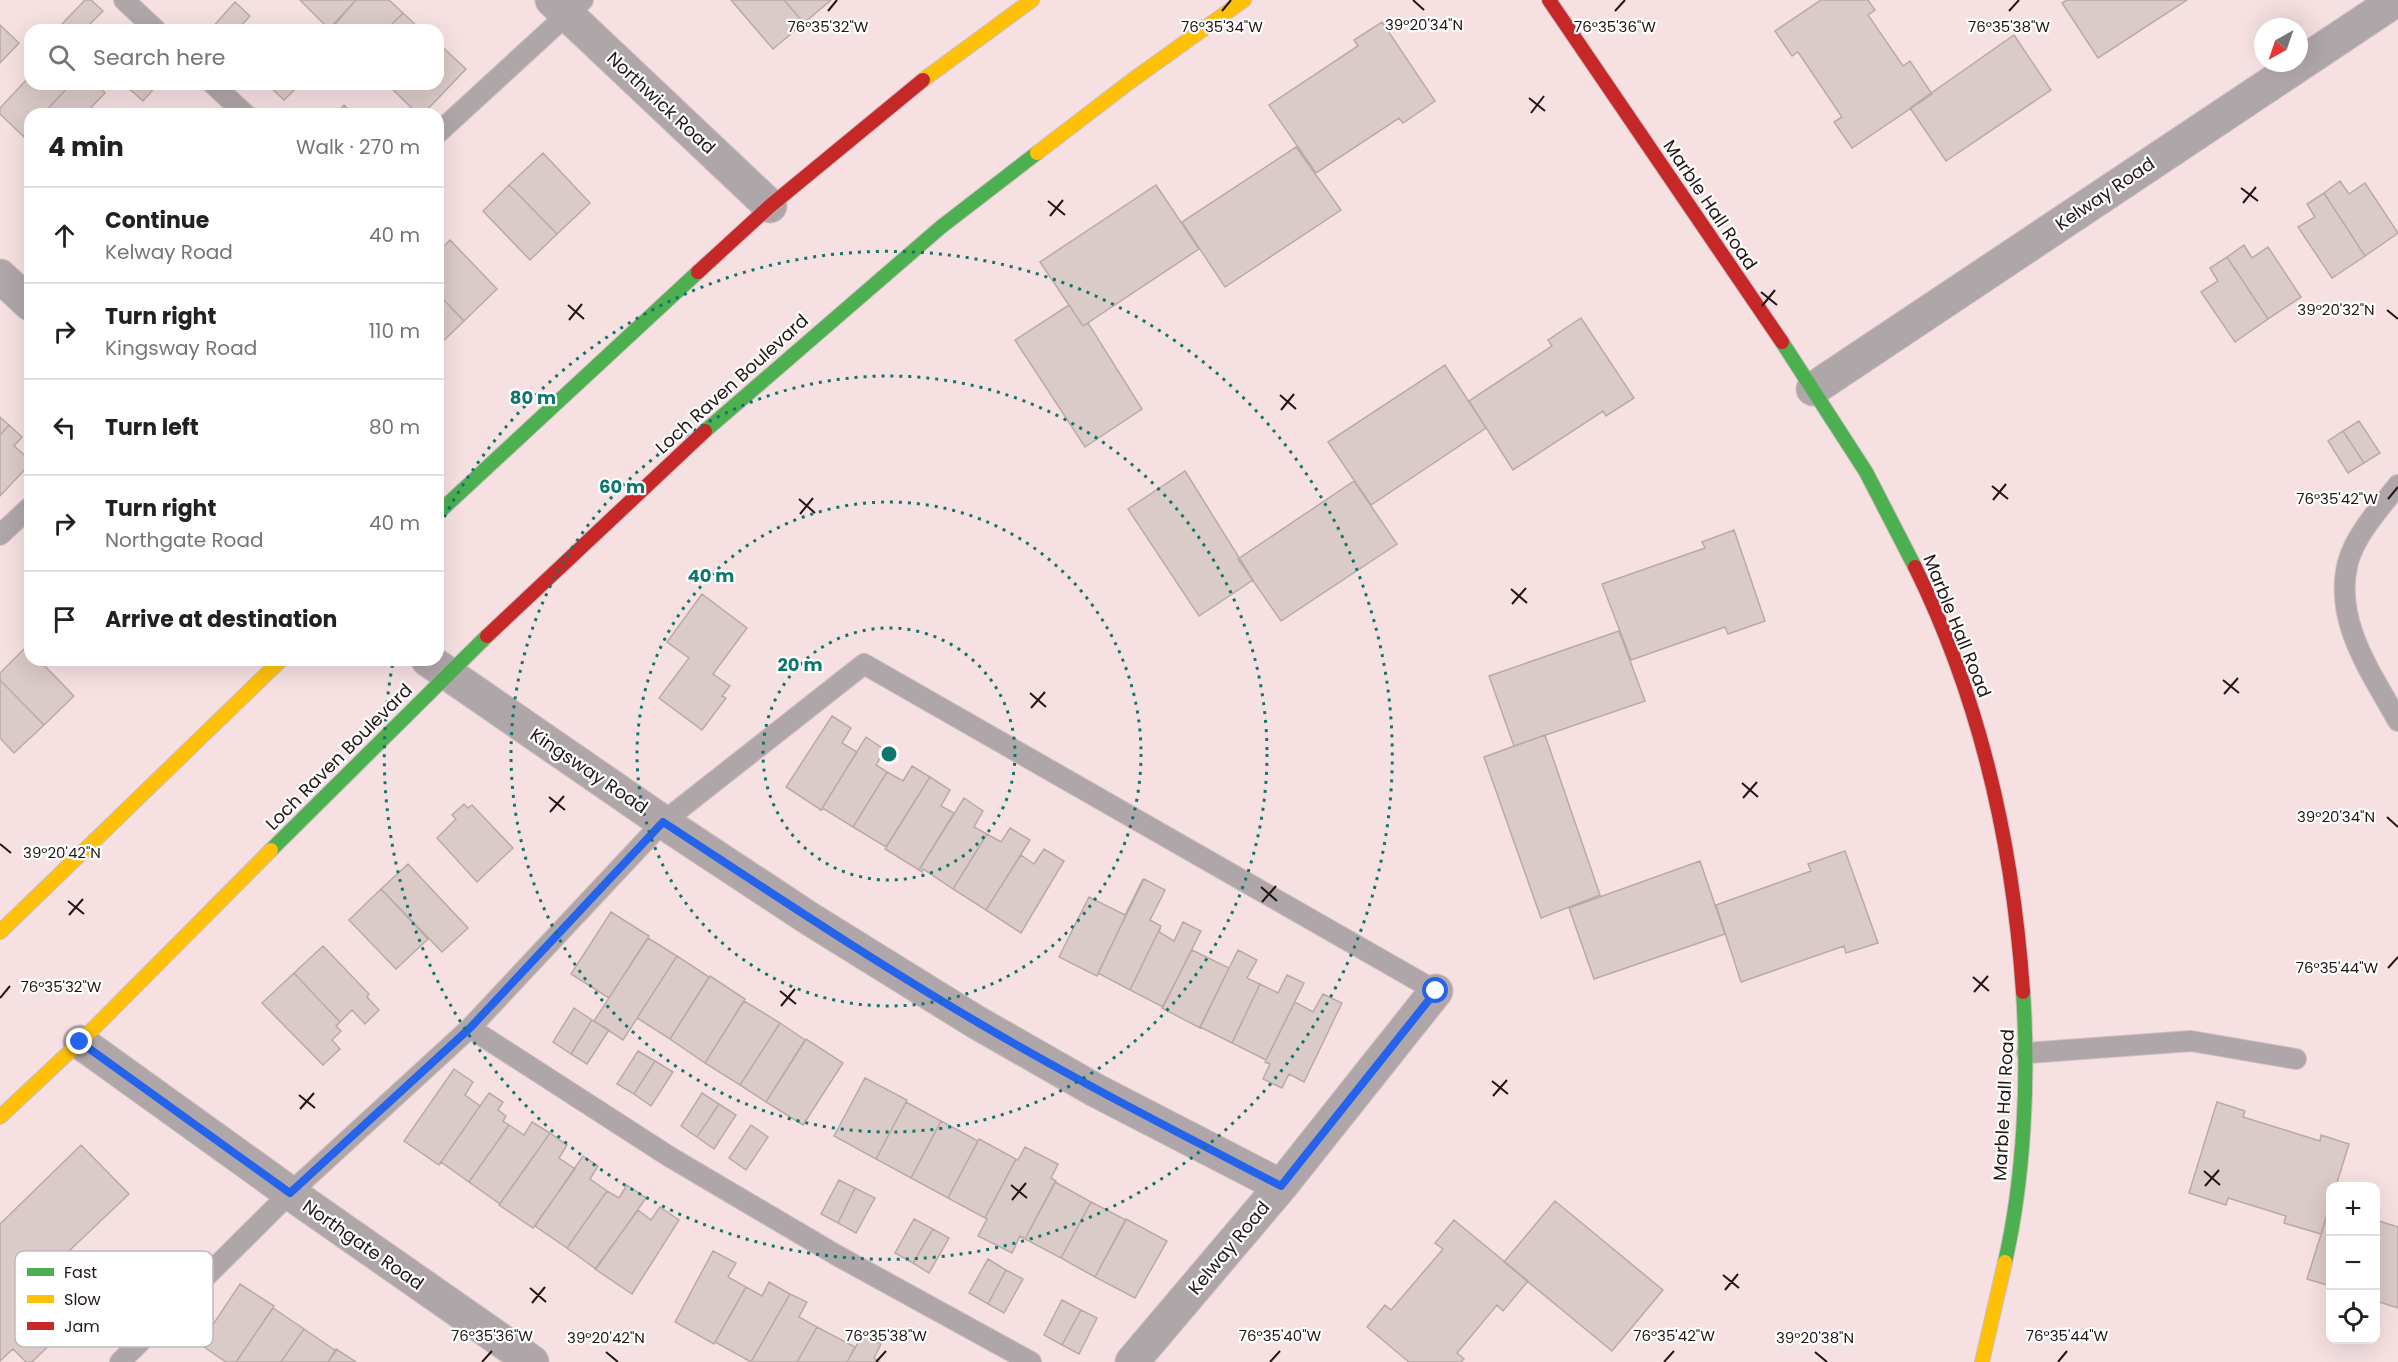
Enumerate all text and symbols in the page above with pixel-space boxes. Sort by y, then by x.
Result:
text: 39°20'34"N [1385,14,1463,35]
text: 76°35'32"W [788,16,869,37]
text: 76°35'34"W [1181,16,1263,37]
text: 76°35'36"W [1574,16,1656,37]
text: 76°35'38"W [1968,16,2050,37]
north arrow [2254,18,2308,72]
search box [24,24,444,90]
icon: search [45,41,78,74]
text: Search here [93,42,226,73]
street label: Northwick Road [602,46,721,160]
text: 4 min [48,129,124,165]
text: Walk · 270 m [296,133,420,161]
street label: Marble Hall Road [1658,135,1763,275]
street label: Kelway Road [2050,151,2159,236]
text: Continue [105,205,209,236]
icon: ahead [48,219,81,252]
text: 40 m [369,221,420,249]
text: Kelway Road [105,238,233,266]
text: 39°20'32"N [2297,299,2375,320]
text: Turn right [105,301,216,332]
street label: Loch Raven Boulevard [650,308,814,459]
icon: right [48,315,81,348]
text: 110 m [369,317,420,345]
text: Kingsway Road [105,334,257,362]
text: 80 m [510,385,556,410]
icon: left [48,411,81,444]
text: Turn left [105,412,199,443]
text: 80 m [369,413,420,441]
text: 60 m [599,474,645,499]
text: 76°35'42"W [2296,488,2378,509]
text: Turn right [105,493,216,524]
icon: right [48,507,81,540]
text: 40 m [369,509,420,537]
text: Northgate Road [105,526,263,554]
street label: Marble Hall Road [1917,551,1998,701]
text: 40 m [688,563,734,588]
icon: arrive [48,603,81,636]
text: Arrive at destination [105,604,337,635]
text: 20 m [778,652,822,677]
street label: Loch Raven Boulevard [260,678,418,836]
street label: Kingsway Road [526,722,653,819]
centre of rings [879,744,899,764]
text: 39°20'34"N [2297,806,2375,827]
text: 39°20'42"N [23,842,101,863]
text: 76°35'44"W [2296,957,2379,978]
text: 76°35'32"W [21,976,102,997]
route start [1422,977,1448,1003]
route end [66,1028,92,1054]
street label: Marble Hall Road [1987,1028,2020,1182]
map controls [2326,1182,2380,1344]
button: + [2326,1182,2380,1236]
street label: Northgate Road [298,1193,429,1296]
street label: Kelway Road [1182,1196,1275,1300]
button: − [2326,1236,2380,1290]
legend [15,1251,213,1347]
text: Fast [64,1261,97,1284]
text: Slow [64,1288,101,1311]
button: locate [2326,1290,2380,1344]
text: Jam [64,1315,100,1338]
text: 76°35'36"W [451,1325,533,1346]
text: 76°35'38"W [845,1325,927,1346]
text: 76°35'40"W [1239,1325,1322,1346]
text: 76°35'42"W [1633,1325,1715,1346]
text: 76°35'44"W [2026,1325,2109,1346]
text: 39°20'42"N [567,1327,645,1348]
text: 39°20'38"N [1776,1327,1854,1348]

